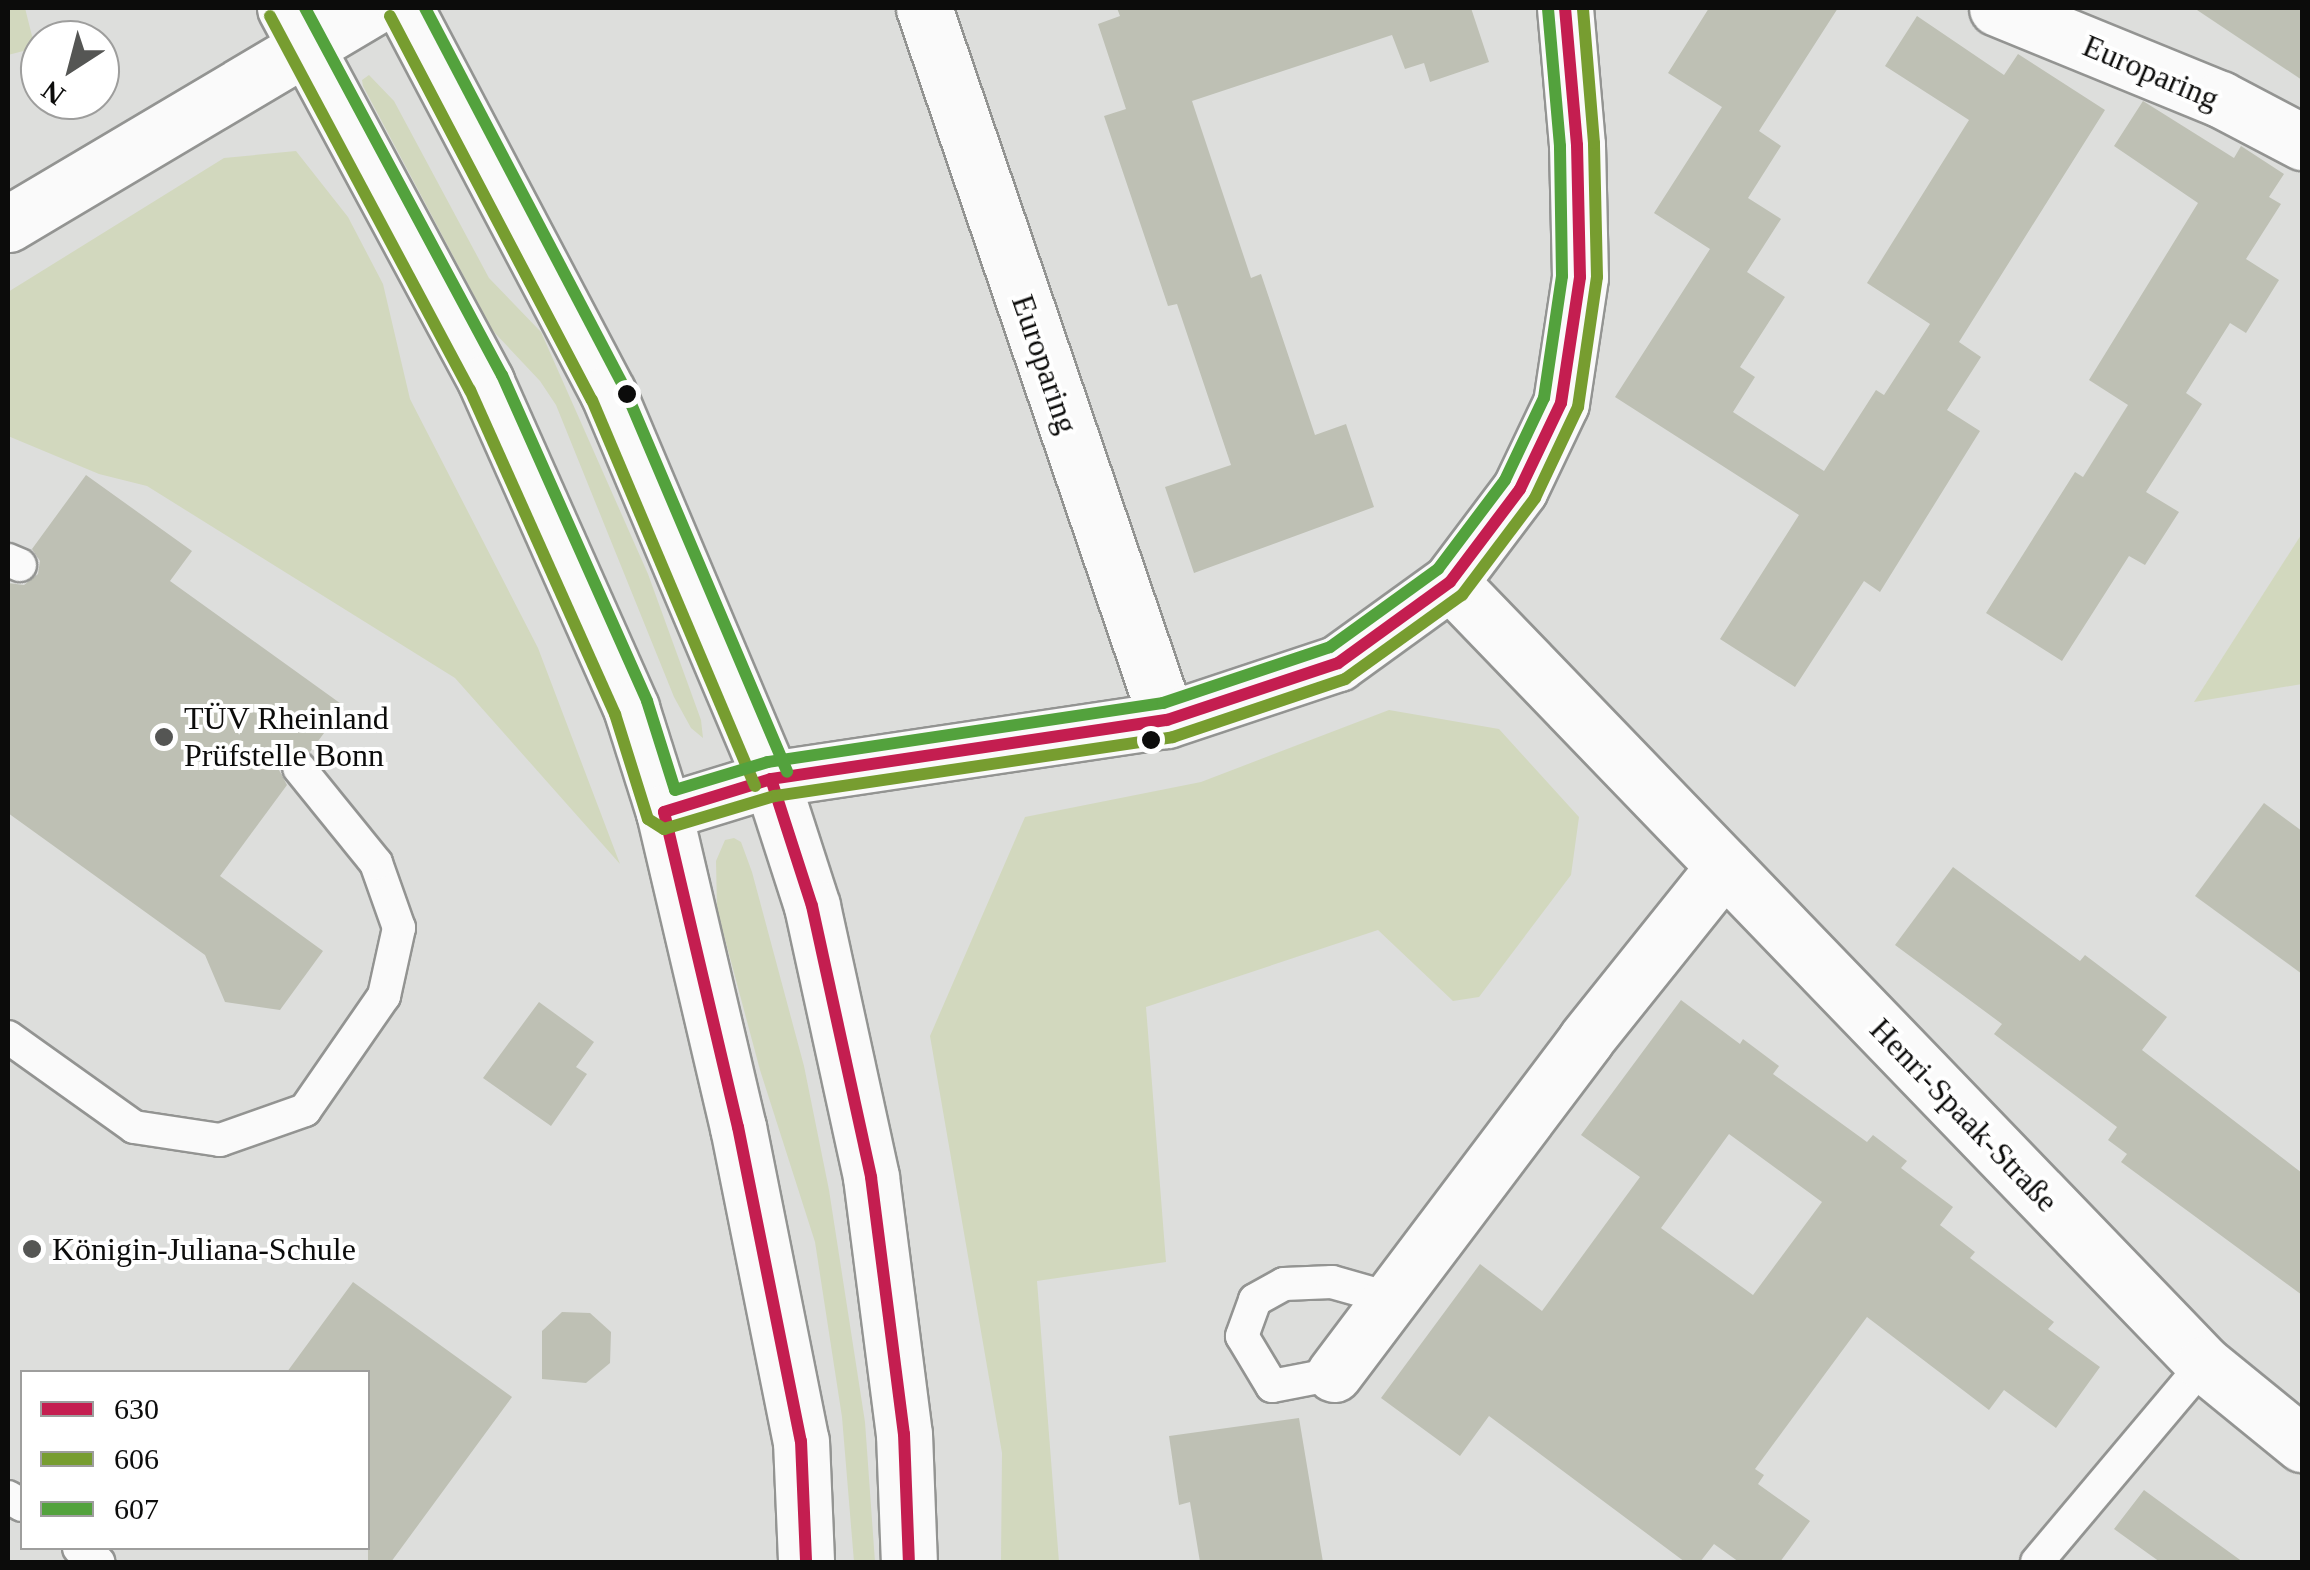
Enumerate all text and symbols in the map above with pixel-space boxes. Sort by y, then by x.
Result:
north arrow [20,20,120,120]
street label: Europaring [2077,26,2225,118]
text: N [36,75,71,112]
street label: Europaring [1003,290,1087,438]
unlabelled marker [617,384,637,404]
place label: TÜV Rheinland Prüfstelle Bonn [184,700,389,775]
marker: TÜV Rheinland Prüfstelle Bonn [153,726,175,748]
unlabelled marker [1141,730,1161,750]
street label: Henri-Spaak-Straße [1862,1010,2066,1220]
place label: Königin-Juliana-Schule [52,1230,356,1268]
marker: Königin-Juliana-Schule [21,1238,43,1260]
legend [20,1370,370,1550]
text: 630 [114,1392,159,1425]
text: 606 [114,1442,159,1475]
text: 607 [114,1492,159,1525]

